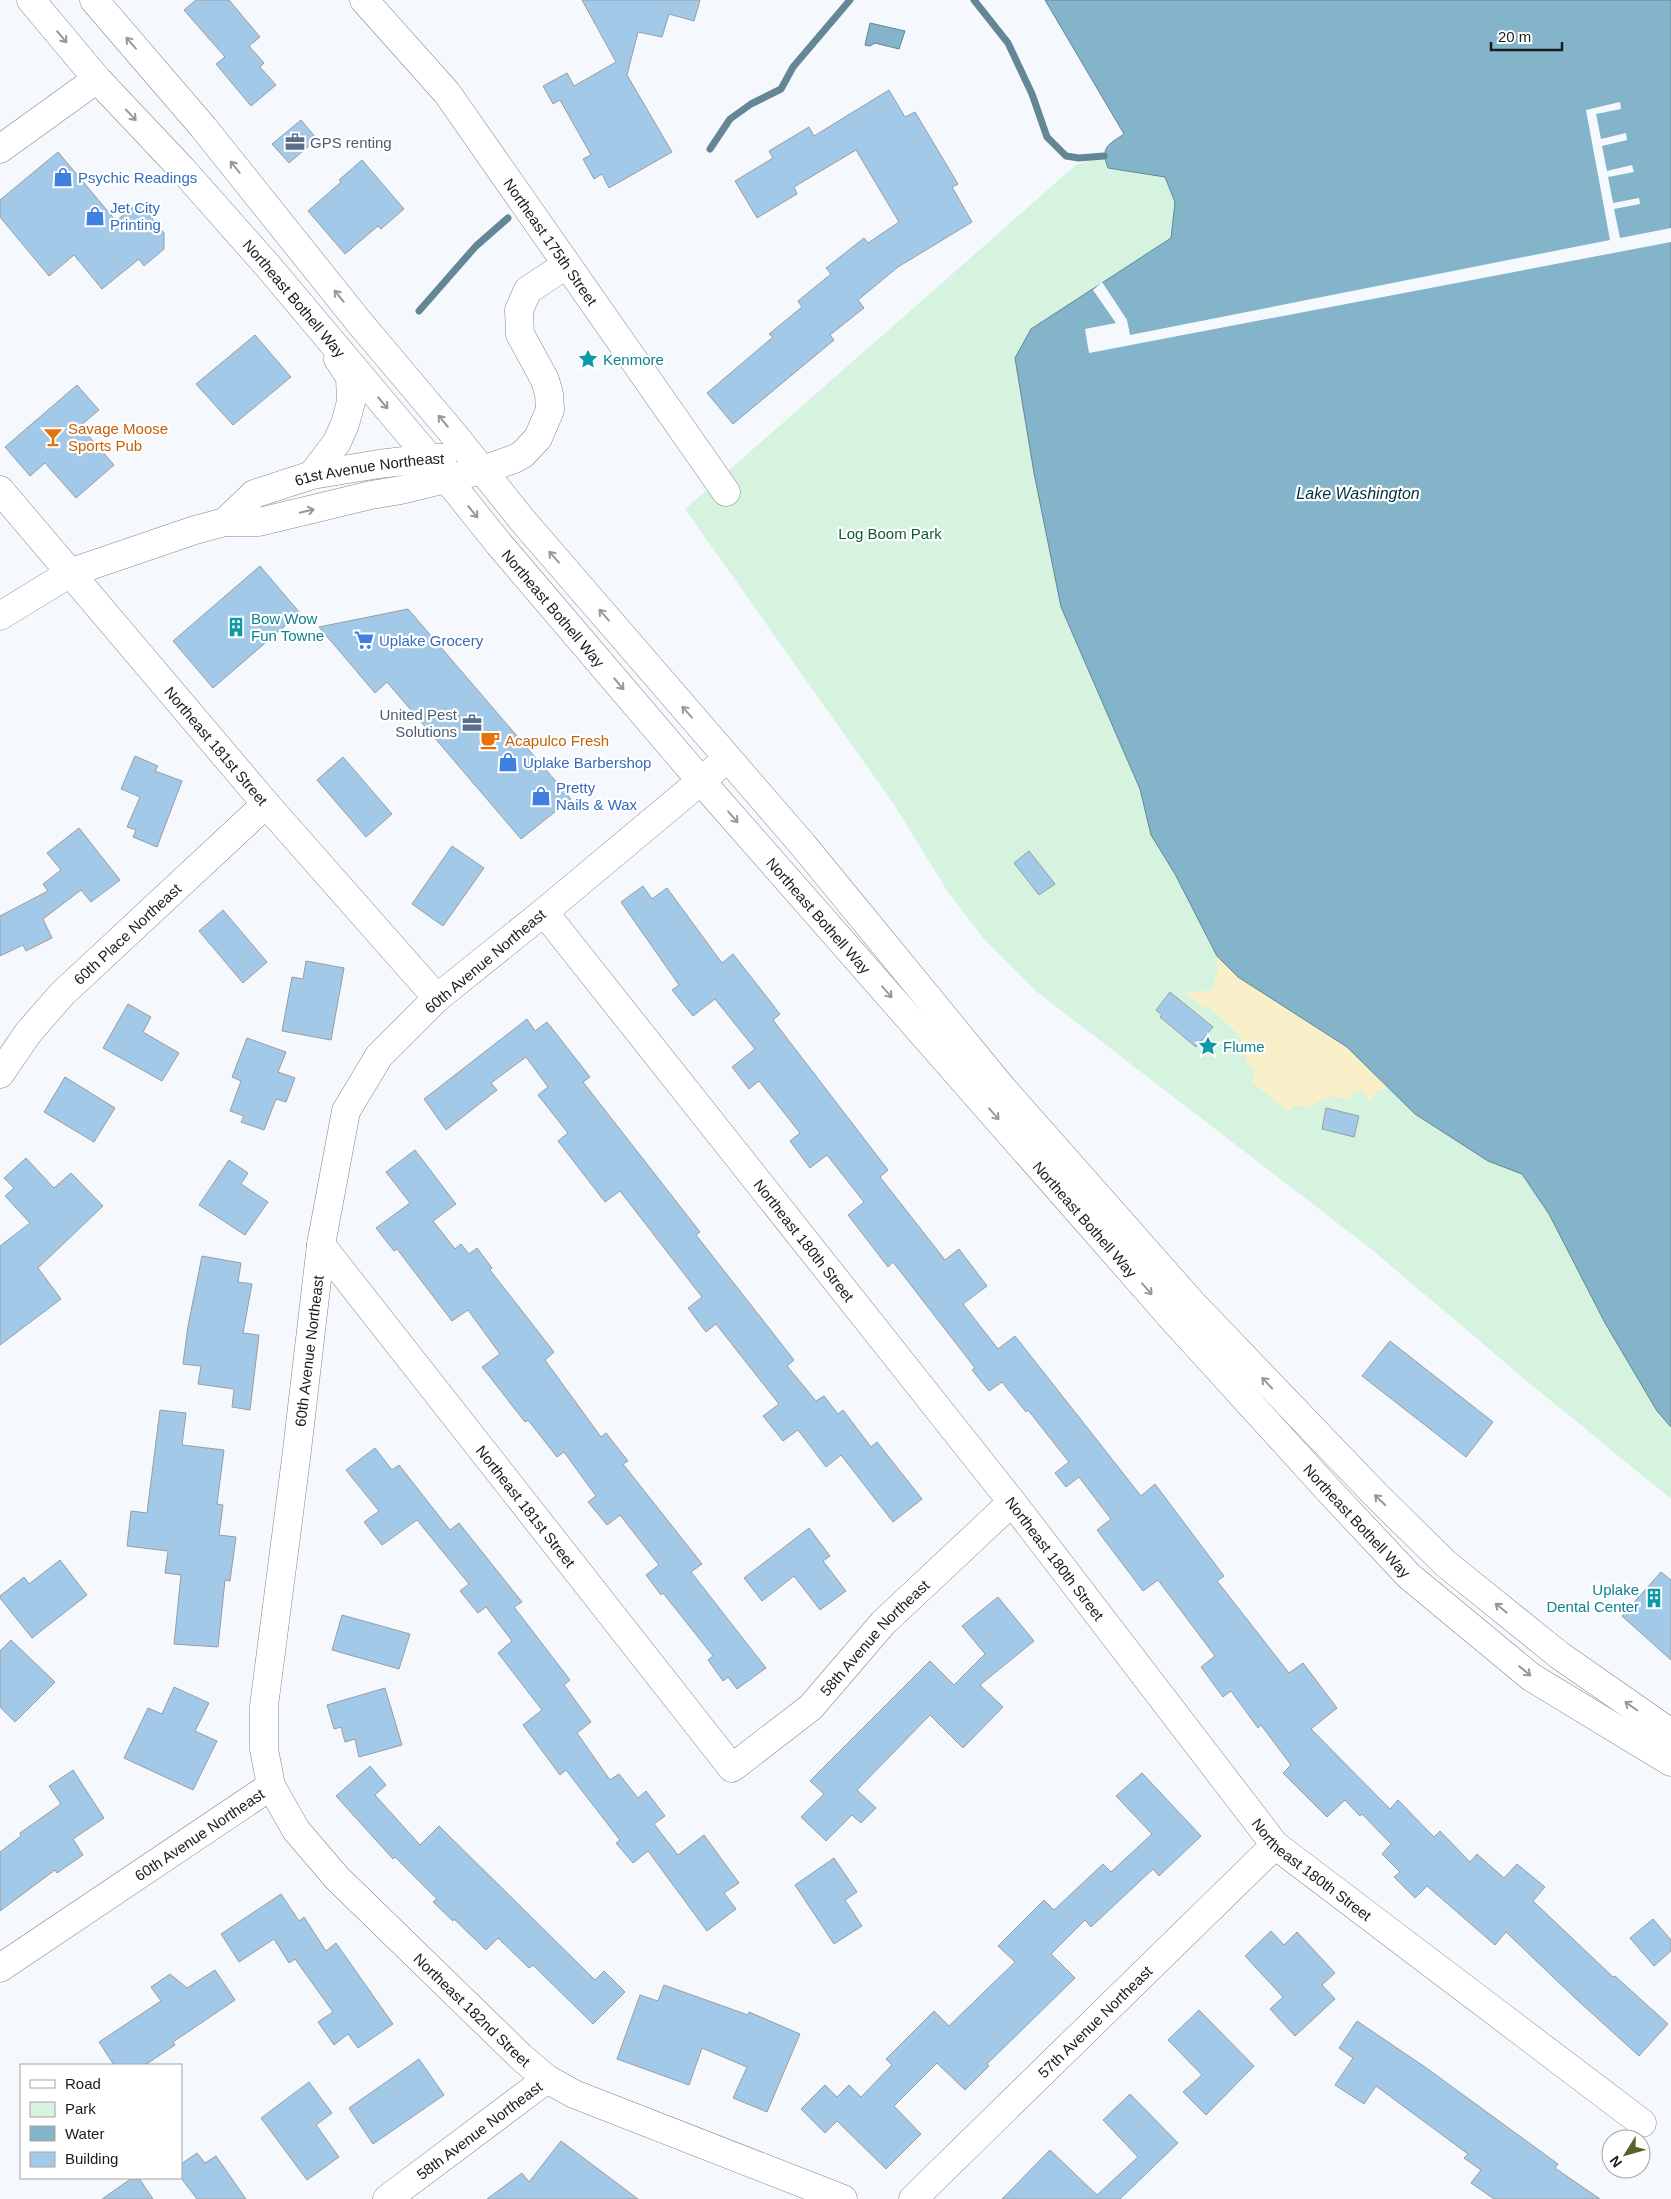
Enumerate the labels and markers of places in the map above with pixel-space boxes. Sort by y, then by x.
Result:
office icon: GPS renting [284,131,306,153]
place label: GPS renting [310,134,392,151]
shop icon: Psychic Readings [52,166,74,188]
place label: Psychic Readings [78,169,197,186]
place label: Jet City Printing [110,199,161,233]
shop icon: Jet City Printing [84,205,106,227]
place icon: Kenmore [577,348,599,370]
place label: Kenmore [603,351,664,368]
place label: Savage Moose Sports Pub [68,420,168,454]
bar icon: Savage Moose Sports Pub [42,426,64,448]
place label: Bow Wow Fun Towne [251,610,324,644]
building icon: Bow Wow Fun Towne [225,616,247,638]
supermarket icon: Uplake Grocery [353,629,375,651]
place label: Uplake Grocery [379,632,484,649]
place label: United Pest Solutions [379,706,458,740]
office icon: United Pest Solutions [461,712,483,734]
cafe icon: Acapulco Fresh [479,729,501,751]
place label: Acapulco Fresh [505,732,609,749]
shop icon: Uplake Barbershop [497,751,519,773]
place label: Uplake Barbershop [523,754,651,771]
place label: Pretty Nails & Wax [556,779,638,813]
shop icon: Pretty Nails & Wax [530,785,552,807]
place icon: Flume [1197,1035,1219,1057]
place label: Flume [1223,1038,1265,1055]
place label: Uplake Dental Center [1546,1581,1639,1615]
building icon: Uplake Dental Center [1643,1587,1665,1609]

